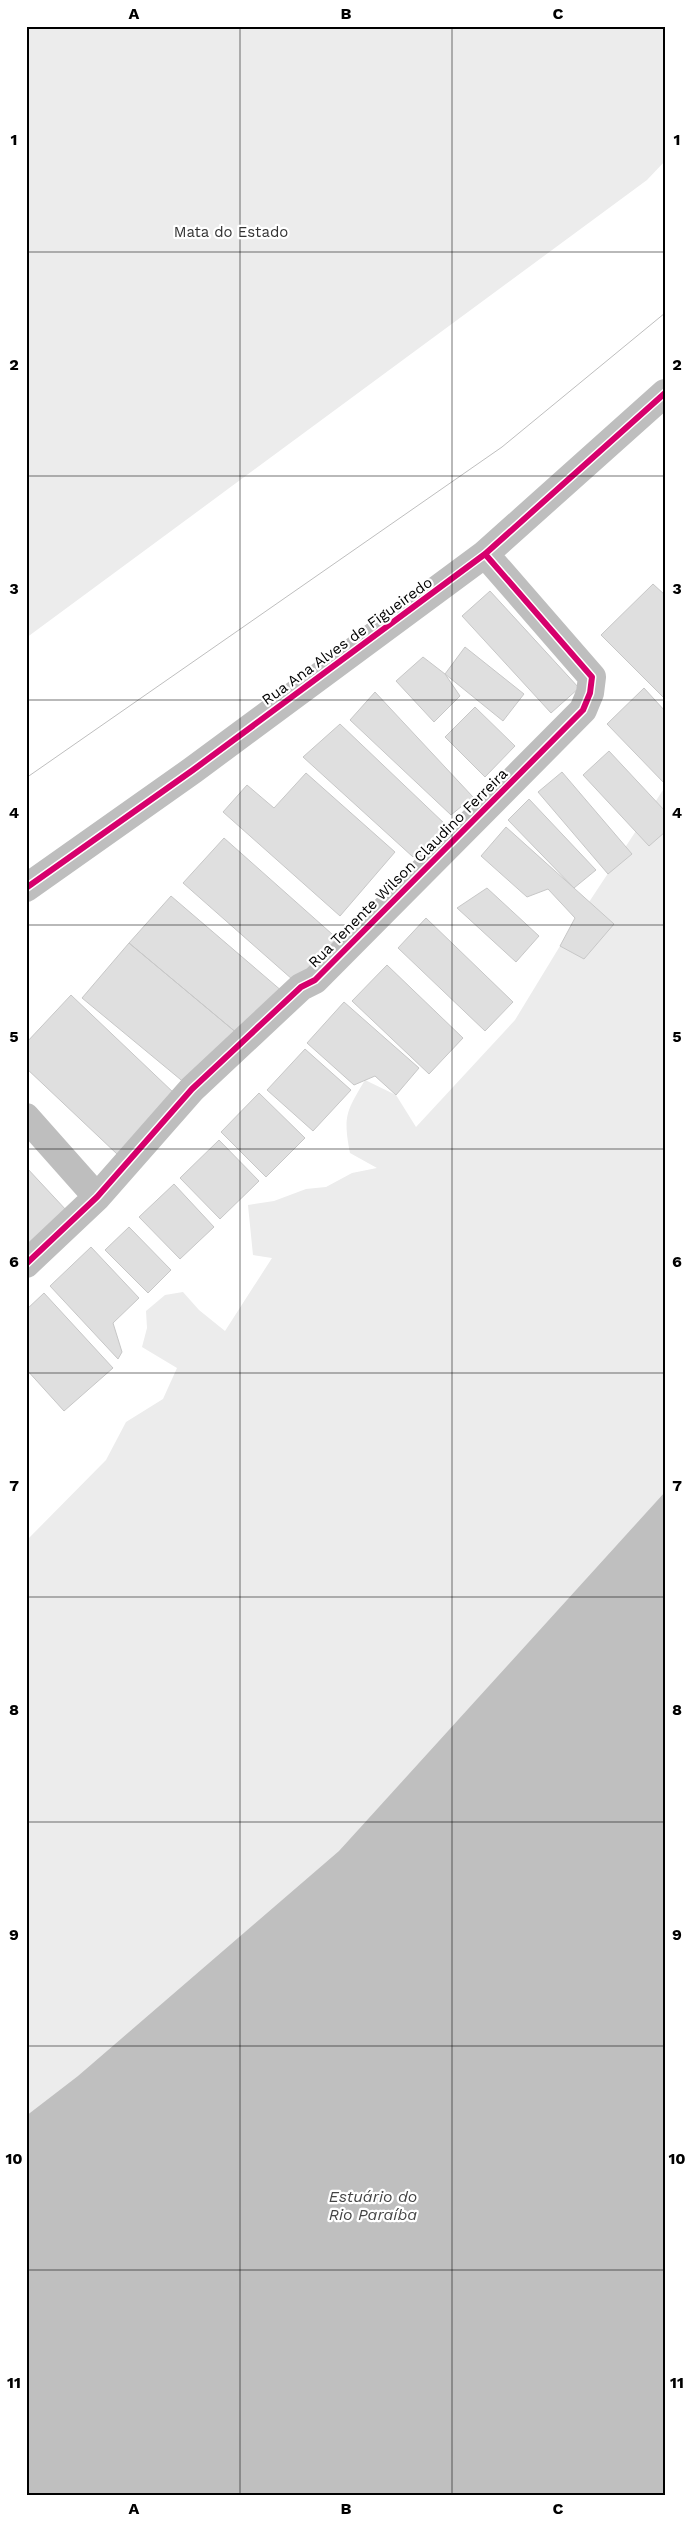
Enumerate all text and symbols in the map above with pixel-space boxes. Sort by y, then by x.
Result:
text: A [129,4,140,23]
text: B [341,4,352,23]
text: C [553,4,564,23]
text: 1 [11,130,17,149]
text: 1 [674,130,680,149]
park label: Mata do Estado [174,223,288,241]
text: 2 [9,355,19,374]
text: 2 [672,355,682,374]
street label: Rua Ana Alves de Figueiredo [258,573,436,709]
text: 3 [9,579,19,598]
text: 3 [672,579,682,598]
street label: Rua Tenente Wilson Claudino Ferreira [305,764,512,971]
text: 4 [9,803,19,822]
text: 4 [672,803,682,822]
text: 5 [9,1027,19,1046]
text: 5 [672,1027,682,1046]
text: 6 [9,1252,19,1271]
text: 6 [672,1252,682,1271]
text: 7 [9,1476,19,1495]
text: 7 [672,1476,682,1495]
text: 8 [9,1700,19,1719]
text: 8 [672,1700,682,1719]
text: 9 [9,1925,19,1944]
text: 9 [672,1925,682,1944]
text: 10 [5,2149,23,2168]
text: 10 [668,2149,686,2168]
water label: Estuário do Rio Paraíba [329,2187,417,2224]
text: 11 [7,2373,21,2392]
text: 11 [670,2373,684,2392]
text: A [129,2499,140,2518]
text: B [341,2499,352,2518]
text: C [553,2499,564,2518]

